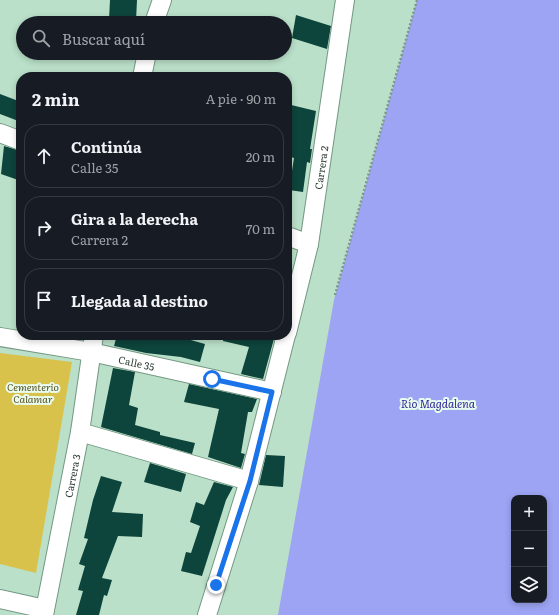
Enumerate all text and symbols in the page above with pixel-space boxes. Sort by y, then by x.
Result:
search box [16,16,292,60]
icon: search [30,27,52,49]
text: Buscar aquí [62,27,145,50]
text: 2 min [32,86,80,111]
text: A pie · 90 m [206,89,276,108]
text: Continúa [71,135,142,158]
icon: ahead [33,145,55,167]
street label: Carrera 2 [310,145,331,190]
text: 20 m [246,147,275,166]
text: Calle 35 [71,158,118,177]
text: Gira a la derecha [71,207,198,230]
icon: right [33,217,55,239]
text: 70 m [246,219,275,238]
text: Carrera 2 [71,230,128,249]
icon: arrive [33,289,55,311]
text: Llegada al destino [71,289,208,312]
street label: Calle 35 [117,351,156,373]
route start [203,370,221,388]
park label: Cementerio Calamar [7,379,59,406]
water label: Río Magdalena [401,395,476,411]
street label: Carrera 3 [60,453,83,499]
map controls [511,495,547,603]
button: + [511,495,547,531]
button: − [511,531,547,567]
button: layers [511,567,547,603]
route end [207,576,225,594]

